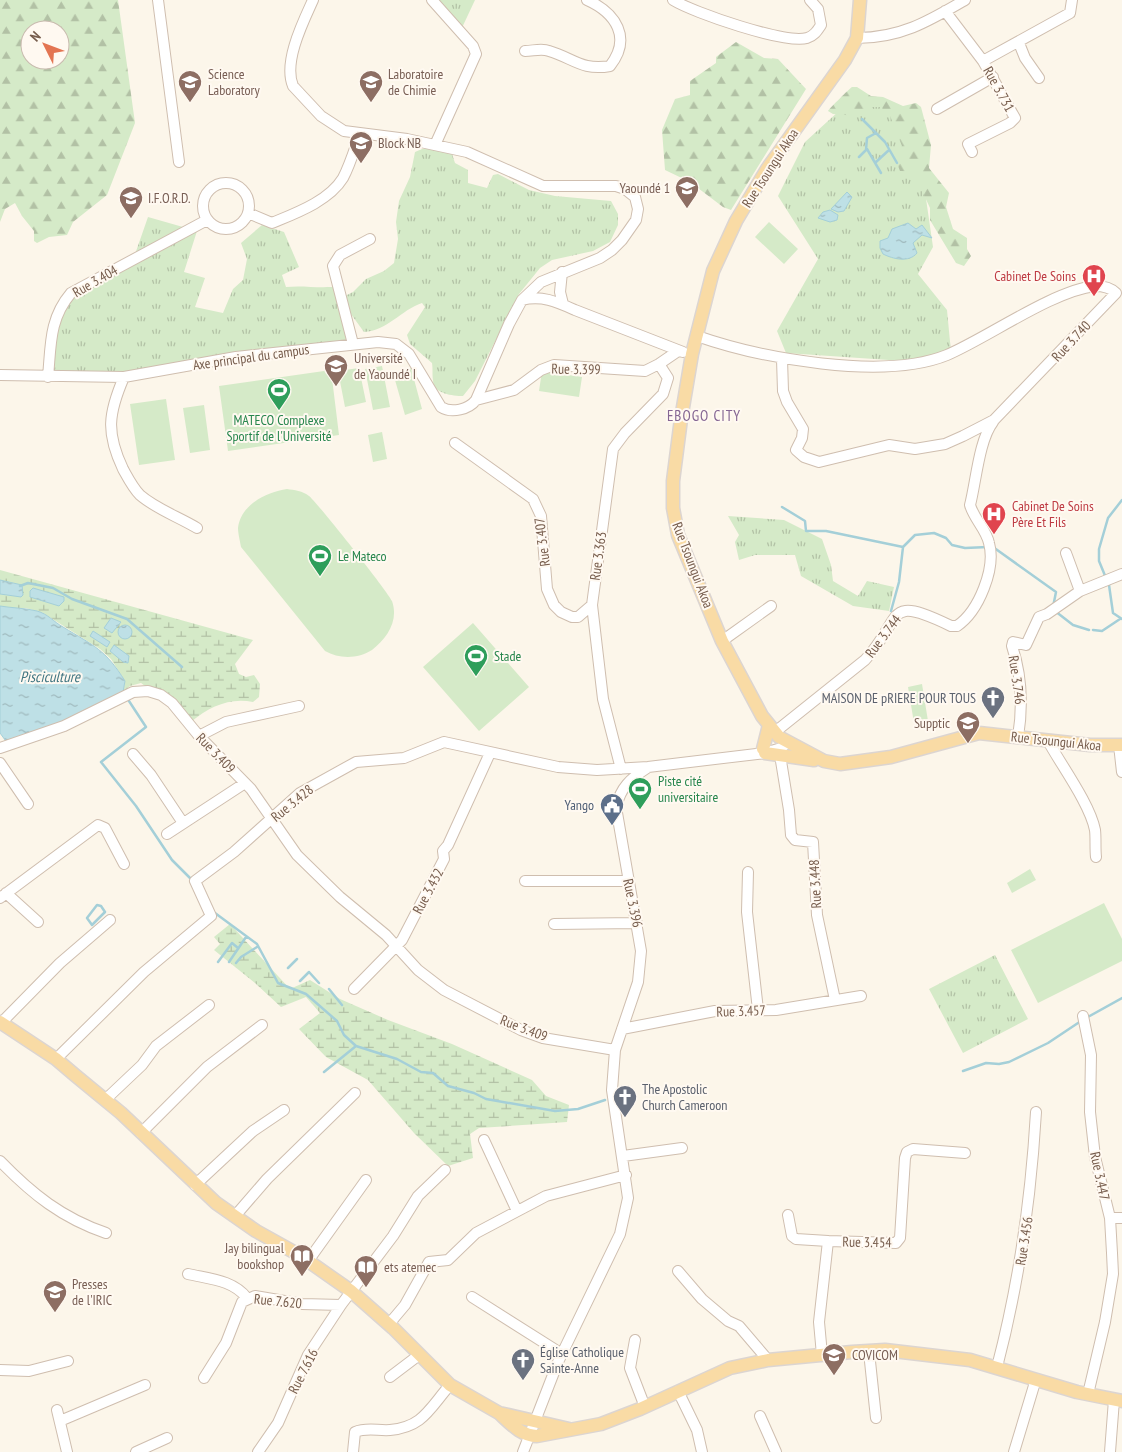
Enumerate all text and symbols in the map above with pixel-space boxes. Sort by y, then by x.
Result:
north arrow [20,20,70,70]
text: N [26,27,45,45]
street label: Rue 3.731 [979,63,1019,115]
place label: Science Laboratory [208,65,260,99]
place label: Laboratoire de Chimie [388,65,443,99]
school or university icon: Science Laboratory [177,69,203,103]
school or university icon: Laboratoire de Chimie [358,69,384,103]
street label: Rue Tsoungui Akoa [738,125,802,211]
school or university icon: Block NB [348,130,374,164]
place label: Block NB [378,134,421,152]
school or university icon: Yaoundé 1 [674,175,700,209]
place label: Yaoundé 1 [619,179,670,197]
school or university icon: I.F.O.R.D. [118,185,144,219]
place label: I.F.O.R.D. [148,189,191,207]
street label: Rue 3.404 [69,261,121,301]
hospital icon: Cabinet De Soins [1081,263,1107,297]
place label: Cabinet De Soins [994,267,1076,285]
street label: Rue 3.740 [1048,317,1094,365]
street label: Axe principal du campus [192,340,311,374]
place label: Université de Yaoundé I [354,349,416,383]
school or university icon: Université de Yaoundé I [323,353,349,387]
street label: Rue 3.399 [551,360,601,378]
sports icon: MATECO Complexe Sportif de l'Université [266,377,292,411]
district label: EBOGO CITY [667,406,741,425]
place label: MATECO Complexe Sportif de l'Université [226,411,332,445]
place label: Cabinet De Soins Père Et Fils [1012,497,1094,531]
hospital icon: Cabinet De Soins Père Et Fils [981,501,1007,535]
street label: Rue 3.407 [530,516,554,568]
street label: Rue Tsoungui Akoa [668,519,718,611]
street label: Rue 3.363 [586,530,610,582]
sports icon: Le Mateco [307,543,333,577]
place label: Le Mateco [338,547,387,565]
street label: Rue 3.744 [861,610,905,661]
sports icon: Stade [463,643,489,677]
place label: Stade [494,647,522,665]
street label: Rue 3.746 [1005,654,1029,706]
water label: Pisciculture [20,667,81,686]
church icon: MAISON DE pRIERE POUR TOUS [980,685,1006,719]
place label: MAISON DE pRIERE POUR TOUS [822,689,976,707]
school or university icon: Supptic [955,710,981,744]
place label: Supptic [914,714,950,732]
street label: Rue Tsoungui Akoa [1010,727,1102,755]
street label: Rue 3.409 [192,729,240,777]
place label: Piste cité universitaire [658,772,718,806]
sports icon: Piste cité universitaire [627,776,653,810]
street label: Rue 3.428 [267,781,317,825]
public building icon: Yango [599,792,625,826]
place label: Yango [565,796,594,814]
street label: Rue 3.448 [805,859,825,909]
street label: Rue 3.432 [408,865,448,917]
street label: Rue 3.396 [619,877,647,929]
street label: Rue 3.457 [716,1001,766,1021]
street label: Rue 3.409 [498,1011,550,1045]
place label: The Apostolic Church Cameroon [642,1080,727,1114]
church icon: The Apostolic Church Cameroon [612,1084,638,1118]
street label: Rue 3.447 [1086,1150,1114,1202]
street label: Rue 3.456 [1011,1215,1037,1267]
street label: Rue 3.454 [842,1233,892,1251]
place label: Jay bilingual bookshop [224,1239,285,1273]
library icon: Jay bilingual bookshop [289,1243,315,1277]
library icon: ets atemec [353,1254,379,1288]
place label: ets atemec [384,1258,436,1276]
place label: Presses de l'IRIC [72,1275,113,1309]
school or university icon: Presses de l'IRIC [42,1279,68,1313]
street label: Rue 7.620 [253,1290,303,1312]
school or university icon: COVICOM [821,1342,847,1376]
place label: Église Catholique Sainte-Anne [540,1343,624,1377]
street label: Rue 7.616 [284,1346,322,1396]
place label: COVICOM [852,1346,898,1364]
church icon: Église Catholique Sainte-Anne [510,1347,536,1381]

